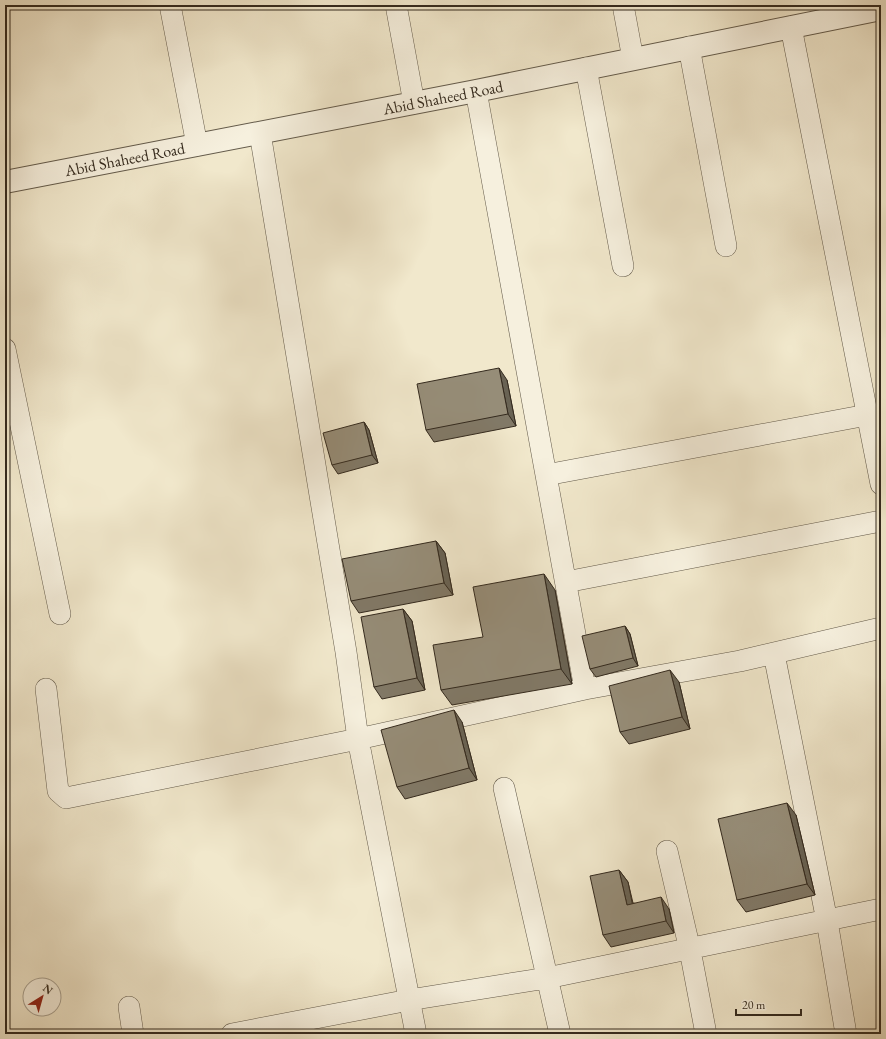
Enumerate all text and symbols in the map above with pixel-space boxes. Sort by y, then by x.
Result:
street label: Abid Shaheed Road [380,76,506,120]
street label: Abid Shaheed Road [62,137,188,181]
north arrow [22,977,62,1017]
text: N [40,981,56,997]
scale bar [736,991,801,1017]
text: 20 m [742,997,766,1013]

